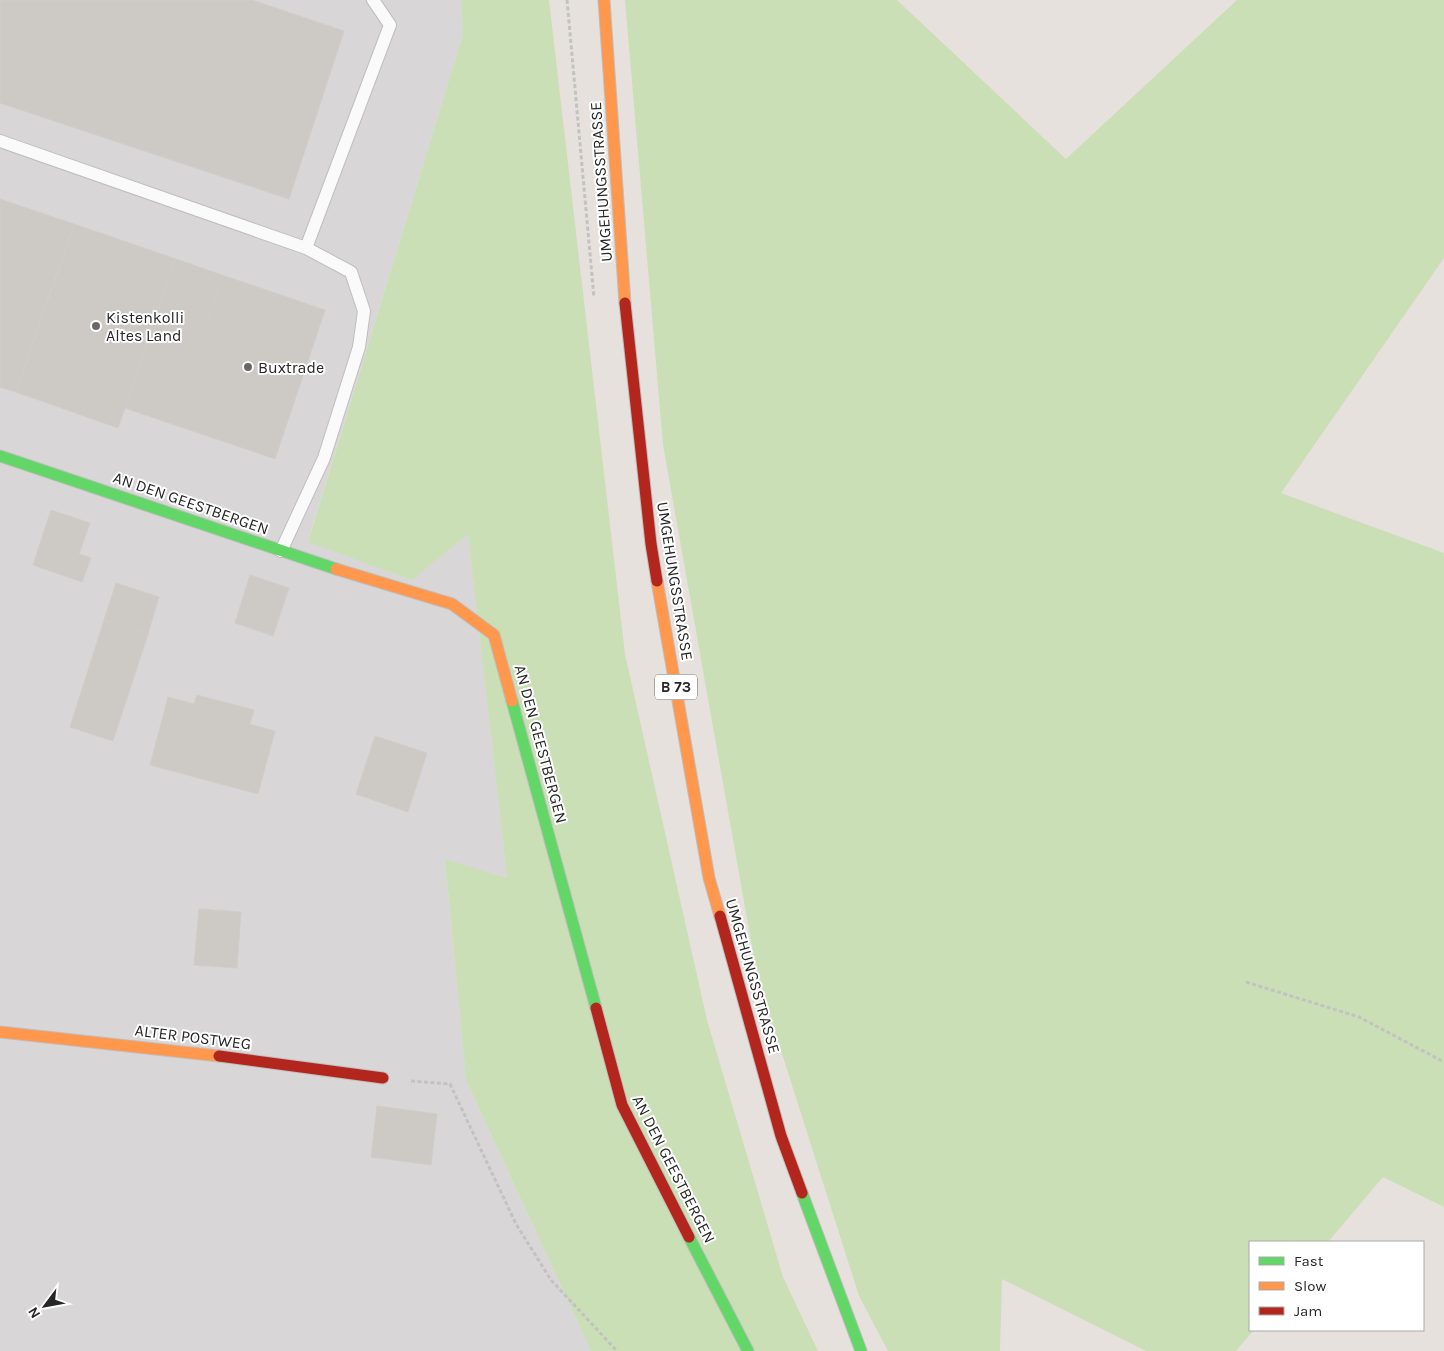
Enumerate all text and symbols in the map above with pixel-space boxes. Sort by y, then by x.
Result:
street label: UMGEHUNGSSTRASSE [586,101,616,263]
place label: Kistenkolli Altes Land [106,308,184,345]
marker: Kistenkolli Altes Land [90,320,102,332]
place label: Buxtrade [258,358,324,377]
marker: Buxtrade [242,361,254,373]
street label: AN DEN GEESTBERGEN [111,467,271,539]
street label: UMGEHUNGSSTRASSE [653,500,697,662]
street label: AN DEN GEESTBERGEN [511,663,571,825]
road number: B 73 [655,674,697,700]
street label: UMGEHUNGSSTRASSE [722,896,784,1056]
street label: ALTER POSTWEG [134,1020,252,1054]
street label: AN DEN GEESTBERGEN [628,1092,720,1246]
legend [1249,1241,1424,1331]
text: Fast [1294,1252,1324,1270]
text: Slow [1294,1277,1326,1295]
north arrow [20,1281,70,1331]
text: Jam [1294,1302,1322,1320]
text: N [25,1304,44,1321]

